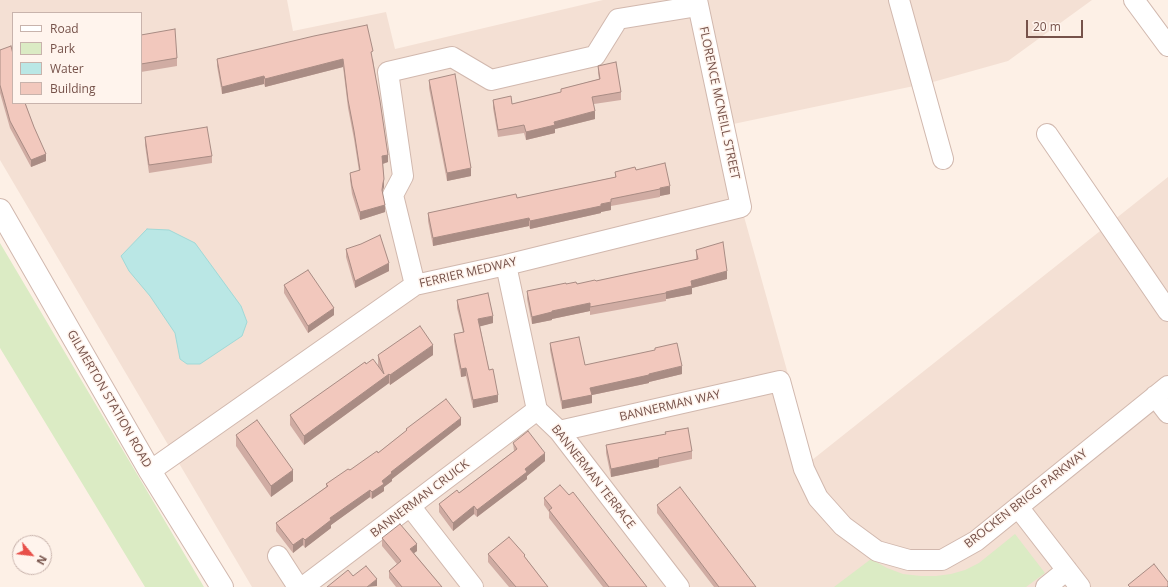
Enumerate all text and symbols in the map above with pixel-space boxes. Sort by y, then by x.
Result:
legend [12,12,142,104]
scale bar [1028,12,1085,38]
text: 20 m [1033,18,1061,35]
text: Road [50,20,79,37]
street label: FLORENCE MCNEILL STREET [696,25,742,181]
text: Park [50,40,75,57]
text: Water [50,60,84,77]
text: Building [50,80,95,97]
street label: FERRIER MEDWAY [418,255,518,291]
street label: GILMERTON STATION ROAD [64,328,154,470]
street label: BANNERMAN WAY [618,387,722,425]
street label: BANNERMAN TERRACE [548,422,638,532]
street label: BROCKEN BRIGG PARKWAY [962,446,1090,552]
street label: BANNERMAN CRUICK [368,457,472,541]
north arrow [12,535,52,575]
text: N [33,553,51,568]

